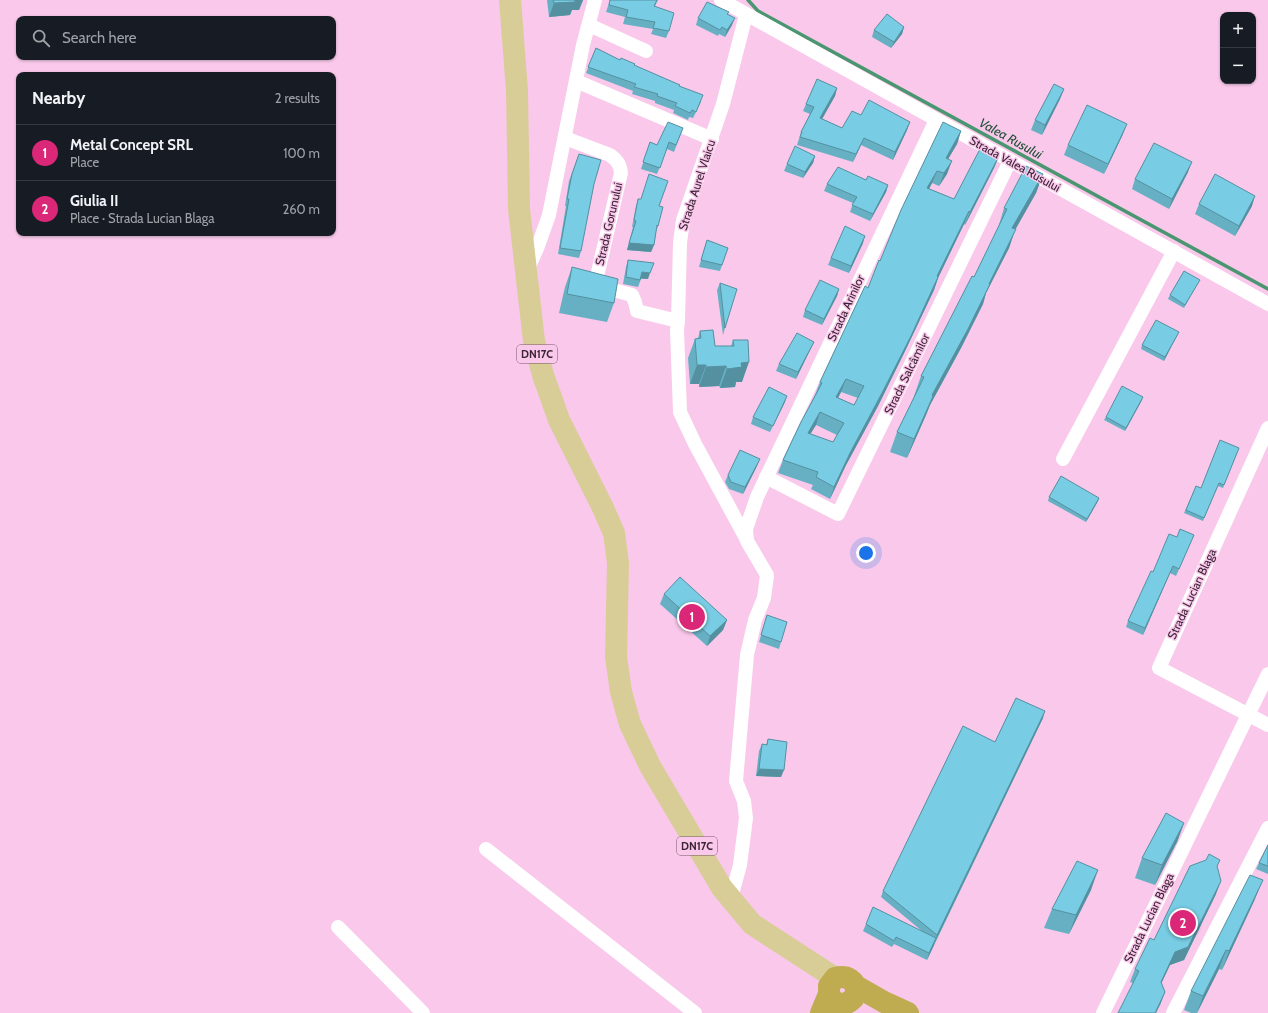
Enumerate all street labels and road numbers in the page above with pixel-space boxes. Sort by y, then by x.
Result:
street label: Strada Valea Rusului [967,132,1063,195]
street label: Strada Aurel Vlaicu [675,138,718,232]
street label: Strada Gorunului [592,181,625,267]
street label: Strada Arinilor [824,272,868,343]
street label: Strada Salcâmilor [880,331,933,417]
road number: DN17C [517,345,557,363]
street label: Strada Lucian Blaga [1164,546,1219,641]
road number: DN17C [677,837,717,855]
street label: Strada Lucian Blaga [1120,870,1177,965]

